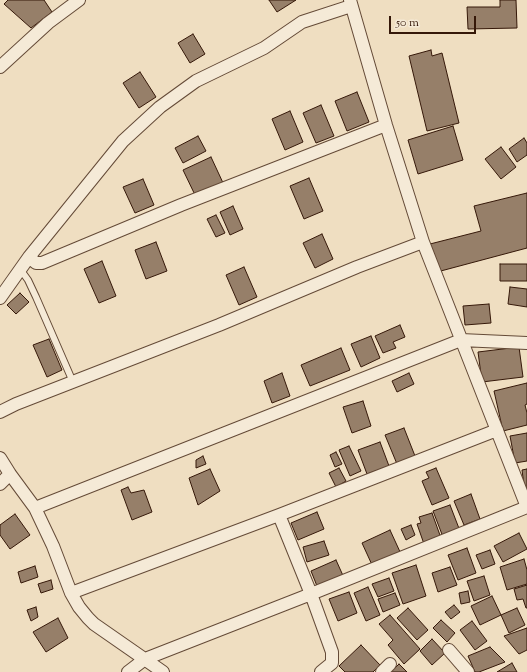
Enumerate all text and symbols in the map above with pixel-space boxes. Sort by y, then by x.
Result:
scale bar [391,8,478,34]
text: 50 m [396,14,419,32]

